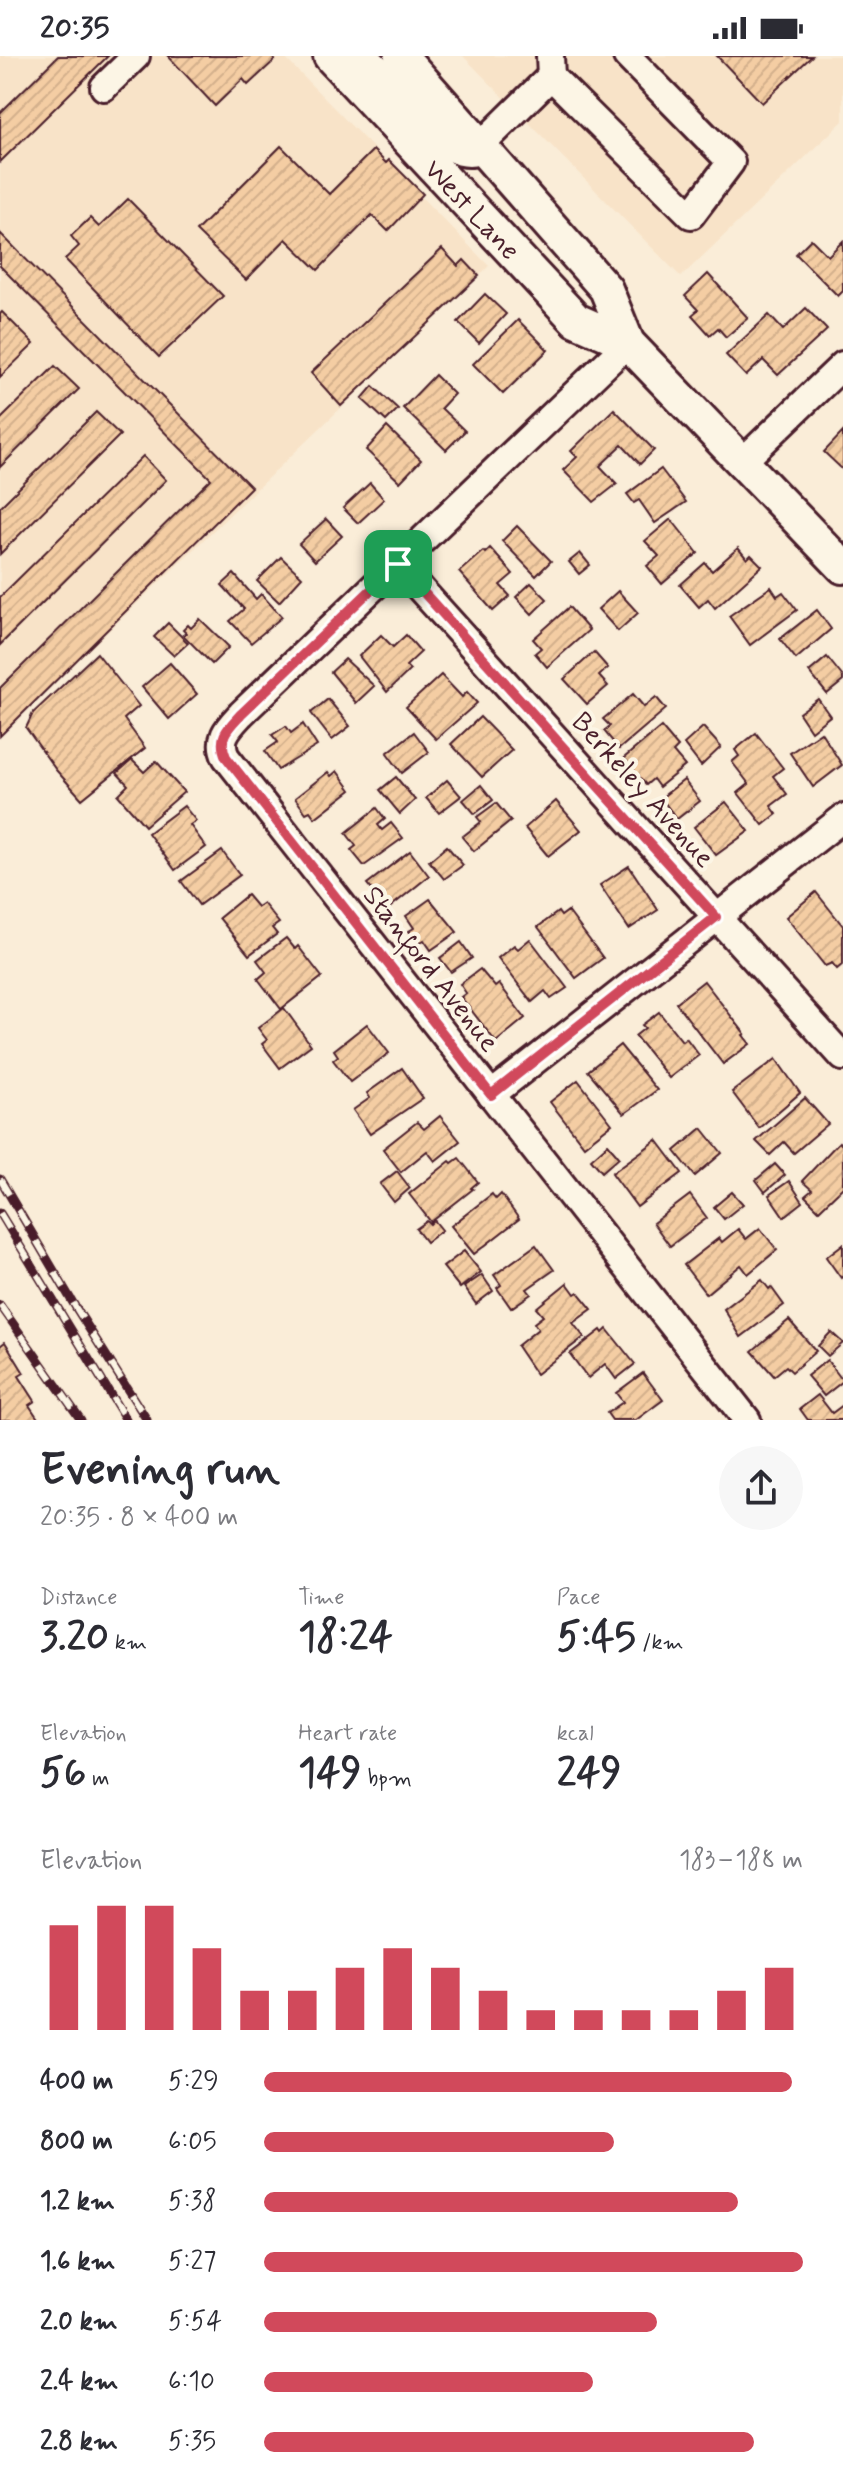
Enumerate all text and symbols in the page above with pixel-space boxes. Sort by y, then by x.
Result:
text: 20:35 [40,9,109,48]
street label: West Lane [415,152,527,269]
pin [364,530,432,598]
icon: arrive [376,542,420,586]
street label: Berkeley Avenue [562,705,722,876]
street label: Stanford Avenue [352,879,507,1062]
text: Evening run [40,1442,280,1500]
button: share [719,1446,803,1530]
text: 20:35 · 8 × 400 m [40,1501,238,1535]
text: Distance [40,1584,117,1612]
text: Time [298,1584,344,1612]
text: Pace [557,1584,600,1612]
text: 3.20 [40,1612,109,1664]
text: 18:24 [298,1612,393,1664]
text: 5:45 [557,1612,636,1664]
text: km [109,1629,147,1657]
text: /km [636,1629,684,1657]
text: Elevation [40,1720,127,1748]
text: Heart rate [298,1720,397,1748]
text: kcal [557,1720,594,1748]
text: 56 [40,1748,86,1800]
text: 149 [298,1748,362,1800]
text: 249 [557,1748,622,1800]
text: m [86,1765,110,1793]
text: bpm [362,1765,412,1793]
text: Elevation [40,1844,142,1878]
text: 183–188 m [679,1844,803,1878]
text: 400 m [40,2065,113,2099]
text: 5:29 [168,2065,219,2099]
text: 800 m [40,2125,113,2159]
text: 6:05 [168,2125,217,2159]
text: 1.2 km [40,2185,115,2219]
text: 5:38 [168,2185,217,2219]
text: 1.6 km [40,2245,115,2279]
text: 5:27 [168,2245,216,2279]
text: 2.0 km [40,2305,118,2339]
text: 5:54 [168,2305,222,2339]
text: 2.4 km [40,2365,118,2399]
text: 6:10 [168,2365,215,2399]
text: 2.8 km [40,2425,118,2459]
text: 5:35 [168,2425,216,2459]

